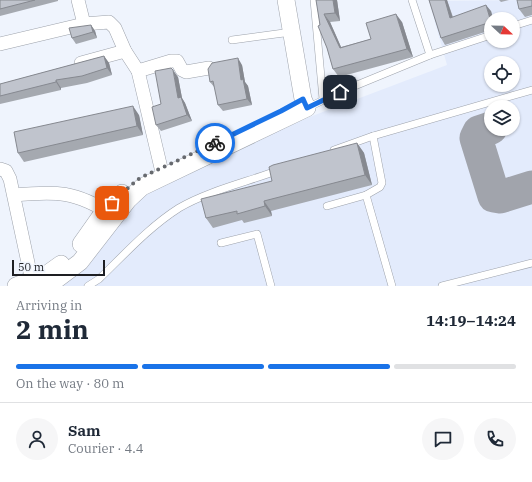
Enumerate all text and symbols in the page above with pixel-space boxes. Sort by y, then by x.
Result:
north arrow [484,12,520,48]
map controls [484,12,520,136]
button: locate [484,56,520,92]
pin [323,75,357,109]
icon: home [329,81,351,103]
button: layers [484,100,520,136]
courier [195,123,235,163]
icon: bike [204,132,226,154]
pin [95,186,129,220]
icon: bag [101,192,123,214]
scale bar [12,258,105,277]
text: 50 m [18,260,44,274]
text: Arriving in [16,297,82,314]
text: 14:19–14:24 [426,311,516,330]
text: 2 min [16,312,89,346]
text: On the way · 80 m [16,375,124,392]
button: person [16,418,58,460]
button: chat [422,418,464,460]
button: phone [474,418,516,460]
text: Sam [68,421,101,440]
text: Courier · 4.4 [68,440,144,457]

